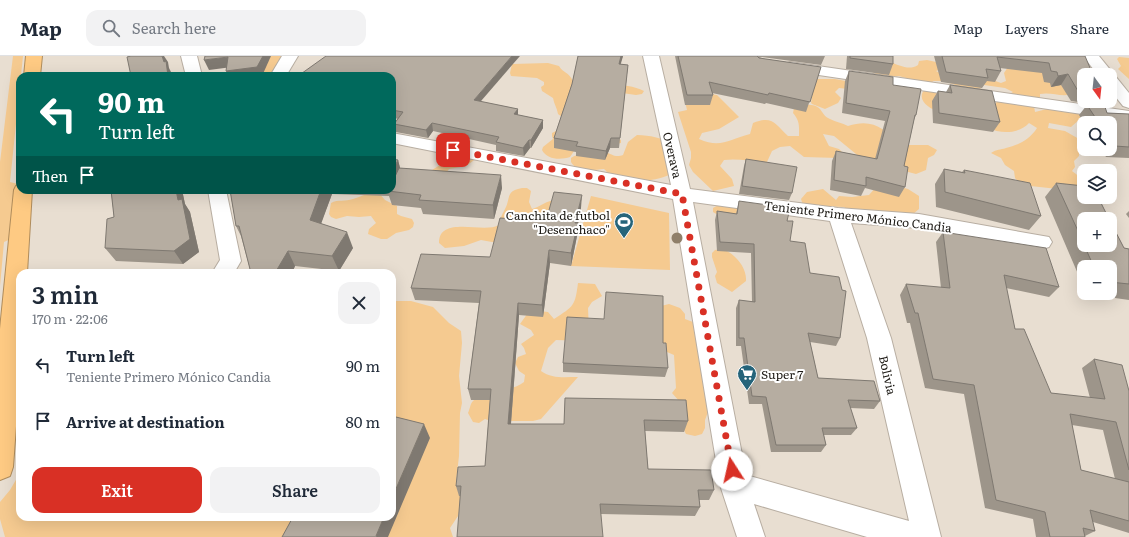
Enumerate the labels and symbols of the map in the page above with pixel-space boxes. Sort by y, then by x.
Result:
north arrow [1077,68,1117,108]
street label: Overava [659,130,687,180]
pin [436,133,470,167]
street label: Teniente Primero Mónico Candia [763,196,953,237]
place label: Canchita de futbol "Desenchaco" [506,206,610,238]
sports icon: Canchita de futbol "Desenchaco" [613,211,635,239]
street label: Bolivia [875,353,901,397]
supermarket icon: Super 7 [736,363,758,391]
place label: Super 7 [761,365,803,383]
position arrow [711,449,753,491]

